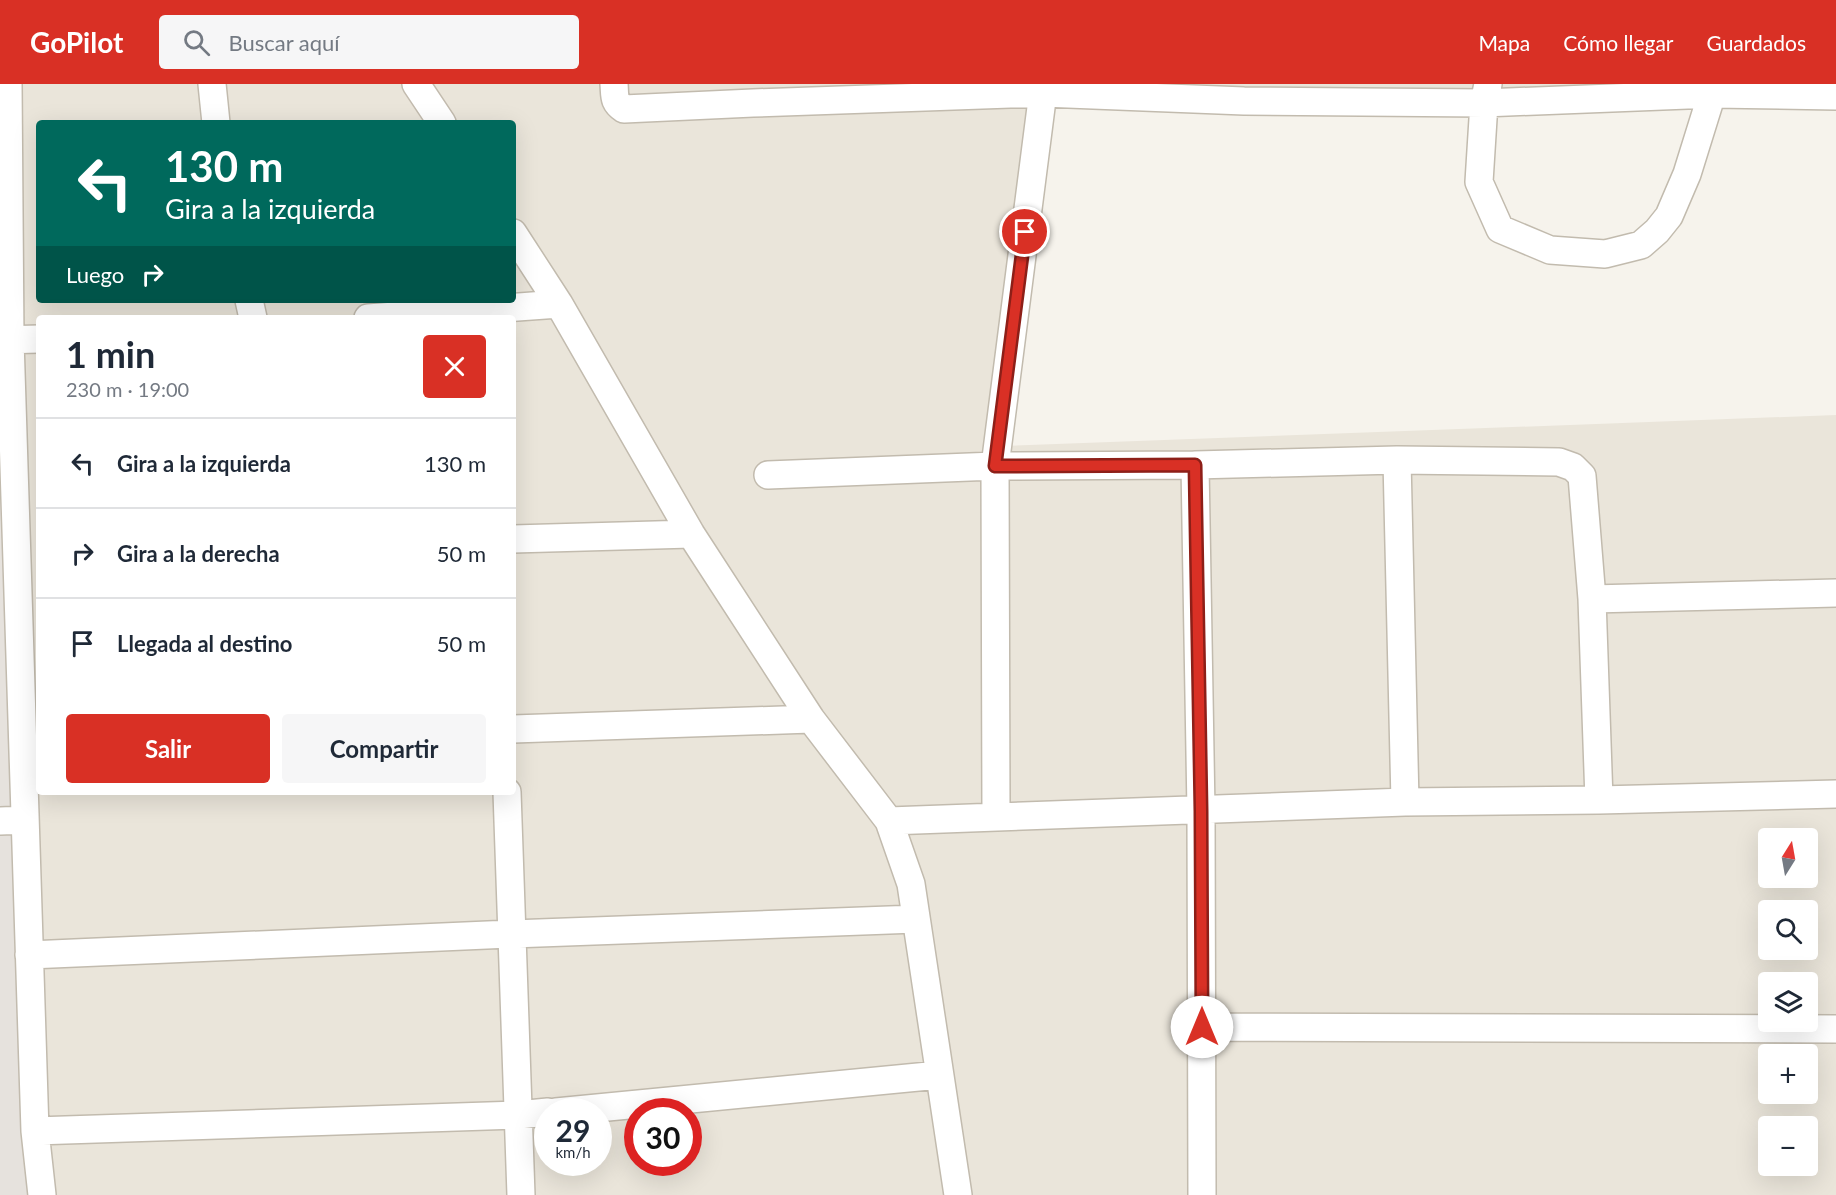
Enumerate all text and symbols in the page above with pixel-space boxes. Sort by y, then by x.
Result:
search box [159,15,579,69]
text: GoPilot [30,25,123,59]
icon: search [180,26,213,59]
text: Buscar aquí [228,29,340,56]
text: Mapa [1478,30,1530,55]
text: Cómo llegar [1563,30,1674,55]
text: Guardados [1707,30,1806,55]
text: 130 m [165,141,283,191]
icon: left [66,144,144,222]
text: Gira a la izquierda [165,192,375,225]
pin [999,206,1050,257]
icon: arrive [1008,215,1041,248]
icon: right [136,258,169,291]
text: Luego [66,261,124,288]
text: 1 min [66,332,155,376]
button: close [423,335,486,398]
text: 230 m · 19:00 [66,377,189,401]
icon: left [66,447,99,480]
text: Gira a la izquierda [117,450,291,477]
text: 130 m [424,450,486,477]
icon: right [66,537,99,570]
text: Gira a la derecha [117,540,280,567]
text: 50 m [437,540,486,567]
icon: arrive [66,627,99,660]
text: Llegada al destino [117,630,293,657]
text: 50 m [437,630,486,657]
button: Salir [66,714,270,783]
button: Compartir [282,714,486,783]
north arrow [1758,828,1818,888]
map controls [1758,828,1818,1176]
button: search [1758,900,1818,960]
button: layers [1758,972,1818,1032]
position arrow [1170,995,1234,1059]
button: + [1758,1044,1818,1104]
speed limit sign: 30 [624,1098,702,1176]
text: 29 [556,1112,590,1148]
button: − [1758,1116,1818,1176]
text: km/h [555,1143,591,1161]

